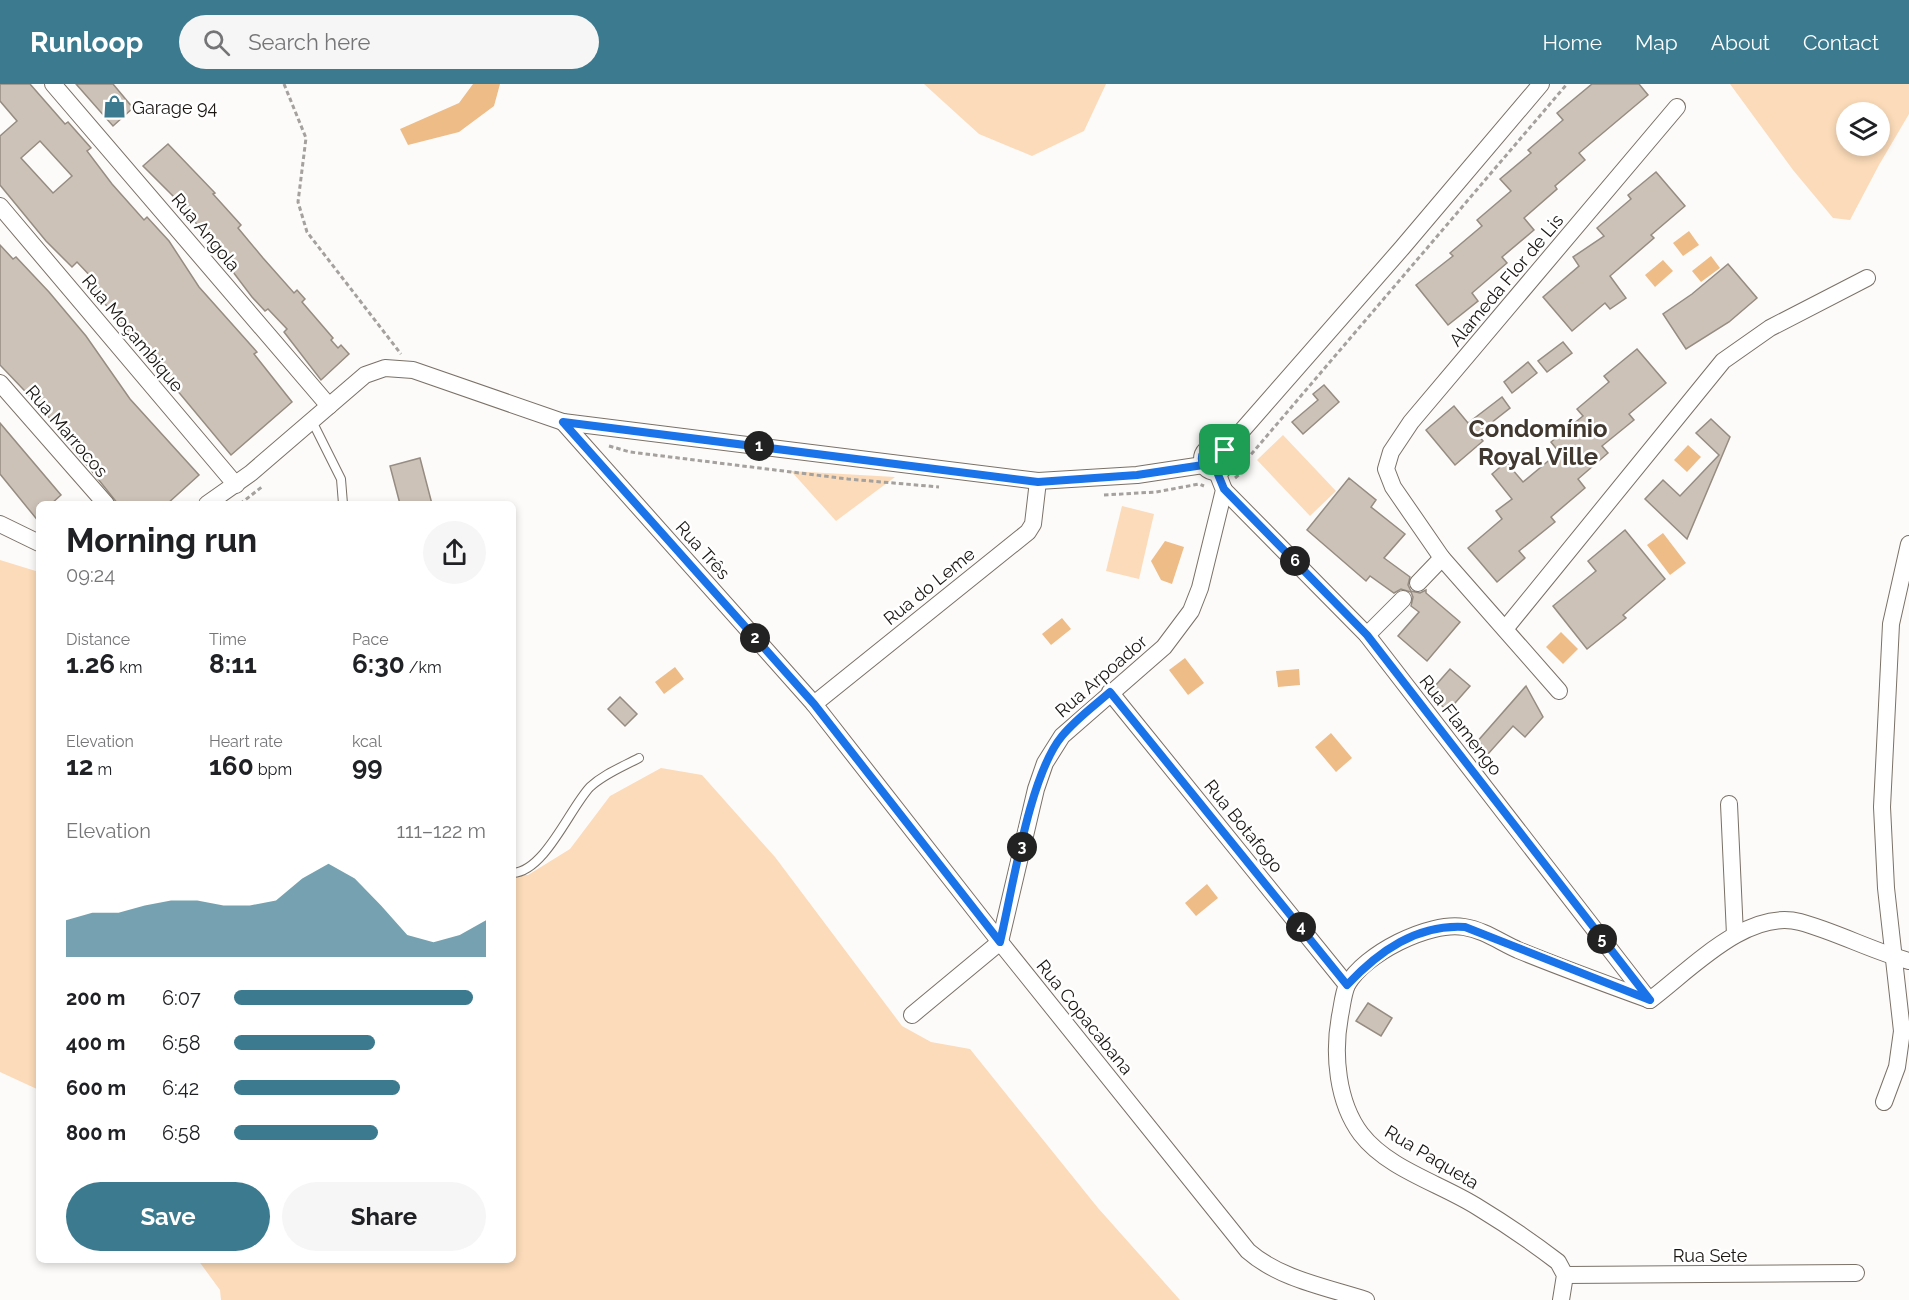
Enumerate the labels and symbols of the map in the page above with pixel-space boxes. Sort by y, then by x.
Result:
shop icon: Garage 94 [101,94,127,120]
place label: Garage 94 [132,97,218,118]
street label: Rua Angola [167,189,245,275]
street label: Alameda Flor de Lis [1445,210,1568,350]
street label: Rua Moçambique [78,270,188,396]
street label: Rua Marrocos [22,381,113,481]
district label: Condomínio Royal Ville [1468,414,1608,471]
pin [1199,424,1250,475]
pin: 1 [744,431,774,461]
street label: Rua Três [671,517,735,584]
street label: Rua do Leme [879,543,979,629]
pin: 6 [1280,546,1310,576]
pin: 2 [740,623,770,653]
street label: Rua Arpoador [1051,630,1152,721]
street label: Rua Flamengo [1415,671,1507,780]
street label: Rua Botafogo [1200,775,1288,877]
pin: 3 [1007,832,1037,862]
pin: 4 [1286,912,1316,942]
pin: 5 [1587,924,1617,954]
street label: Rua Copacabana [1032,955,1138,1079]
street label: Rua Paqueta [1381,1121,1483,1193]
street label: Rua Sete [1673,1245,1748,1266]

